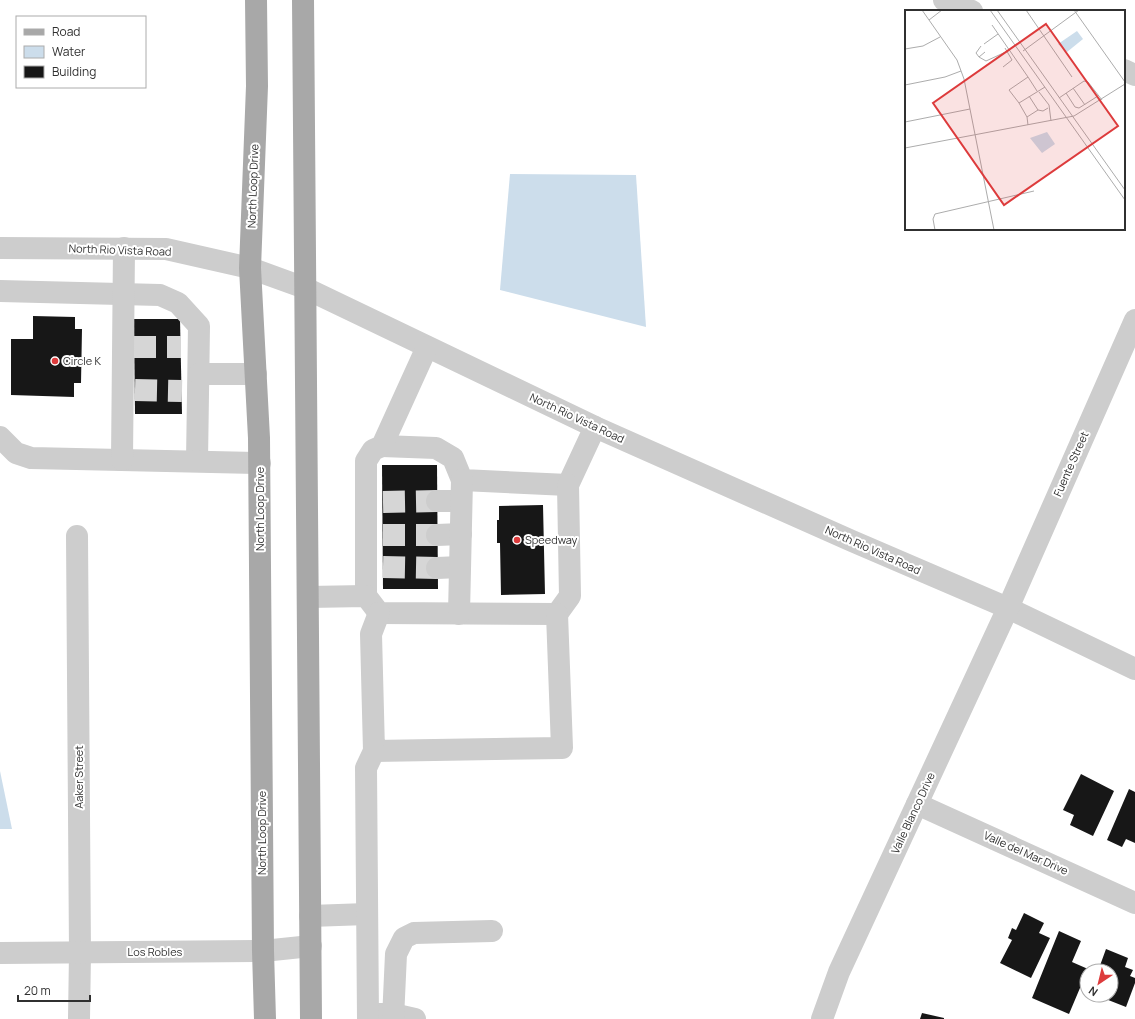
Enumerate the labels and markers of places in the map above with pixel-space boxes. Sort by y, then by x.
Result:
place label: Circle K [63,353,101,368]
marker: Circle K [50,356,60,366]
place label: Speedway [525,532,578,547]
marker: Speedway [512,535,522,545]

